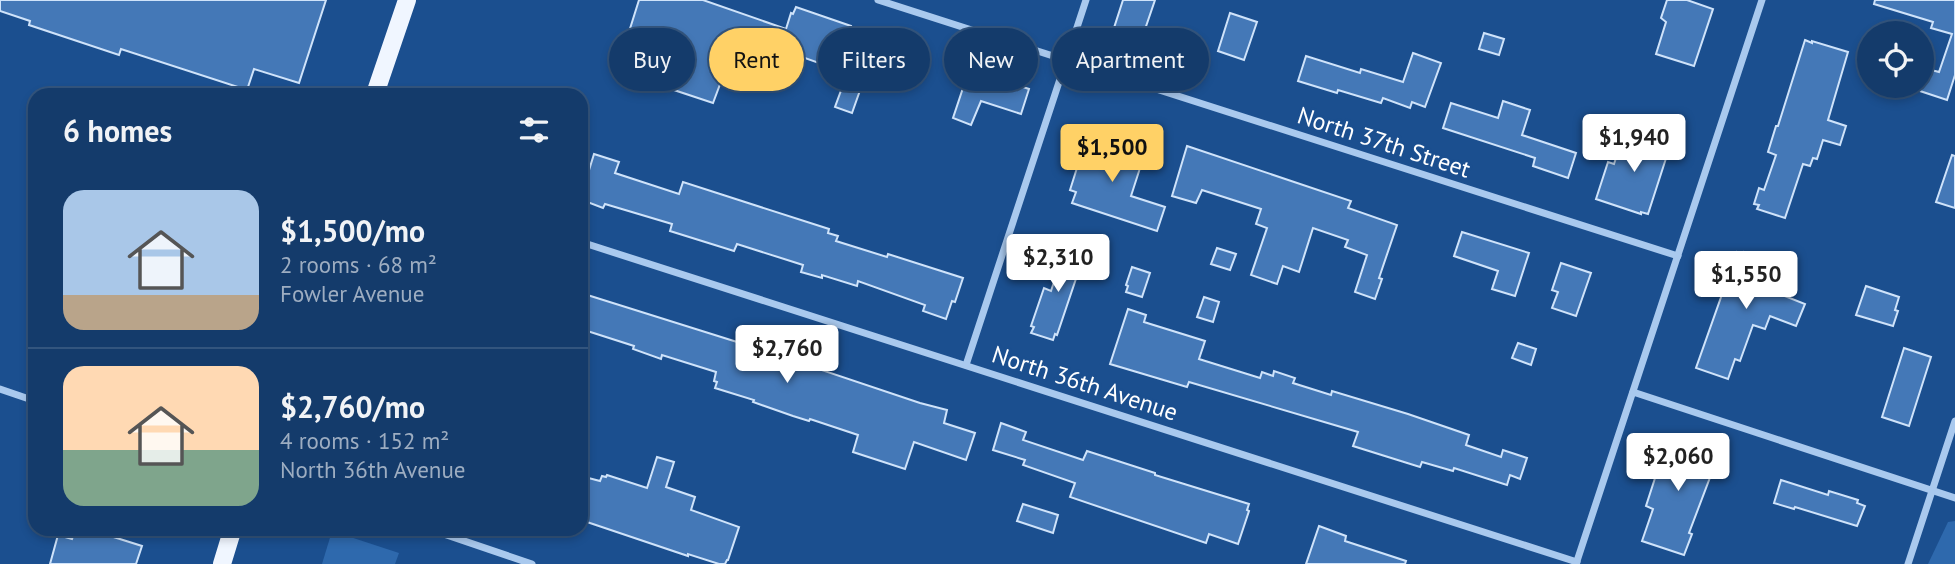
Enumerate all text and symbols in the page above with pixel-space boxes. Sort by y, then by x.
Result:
map controls [1857,21,1934,98]
button: locate [1857,21,1934,98]
chip: Buy [609,28,695,91]
chip: Rent [709,28,804,91]
chip: Filters [818,28,930,91]
chip: New [944,28,1038,91]
chip: Apartment [1052,28,1209,91]
street label: North 37th Street [1294,99,1474,185]
text: 6 homes [63,111,172,150]
icon: filters [515,111,553,149]
pin: $1,940 [1577,114,1691,174]
text: $1,940 [1598,122,1670,151]
pin: $1,500 [1055,124,1169,184]
text: $1,500 [1076,132,1148,161]
text: $1,500/mo [280,211,425,250]
icon: home [119,218,203,302]
pin: $2,310 [1001,234,1115,294]
text: $2,310 [1022,242,1094,271]
text: 2 rooms · 68 m² [280,250,437,279]
pin: $1,550 [1689,252,1803,311]
text: $1,550 [1710,259,1782,288]
text: Fowler Avenue [280,279,424,308]
pin: $2,760 [730,326,844,385]
text: $2,760 [751,333,823,362]
street label: North 36th Avenue [988,338,1182,428]
text: $2,760/mo [280,387,425,426]
icon: home [119,394,203,478]
text: 4 rooms · 152 m² [280,426,449,455]
pin: $2,060 [1621,434,1735,493]
text: $2,060 [1642,441,1714,470]
text: North 36th Avenue [280,455,466,484]

